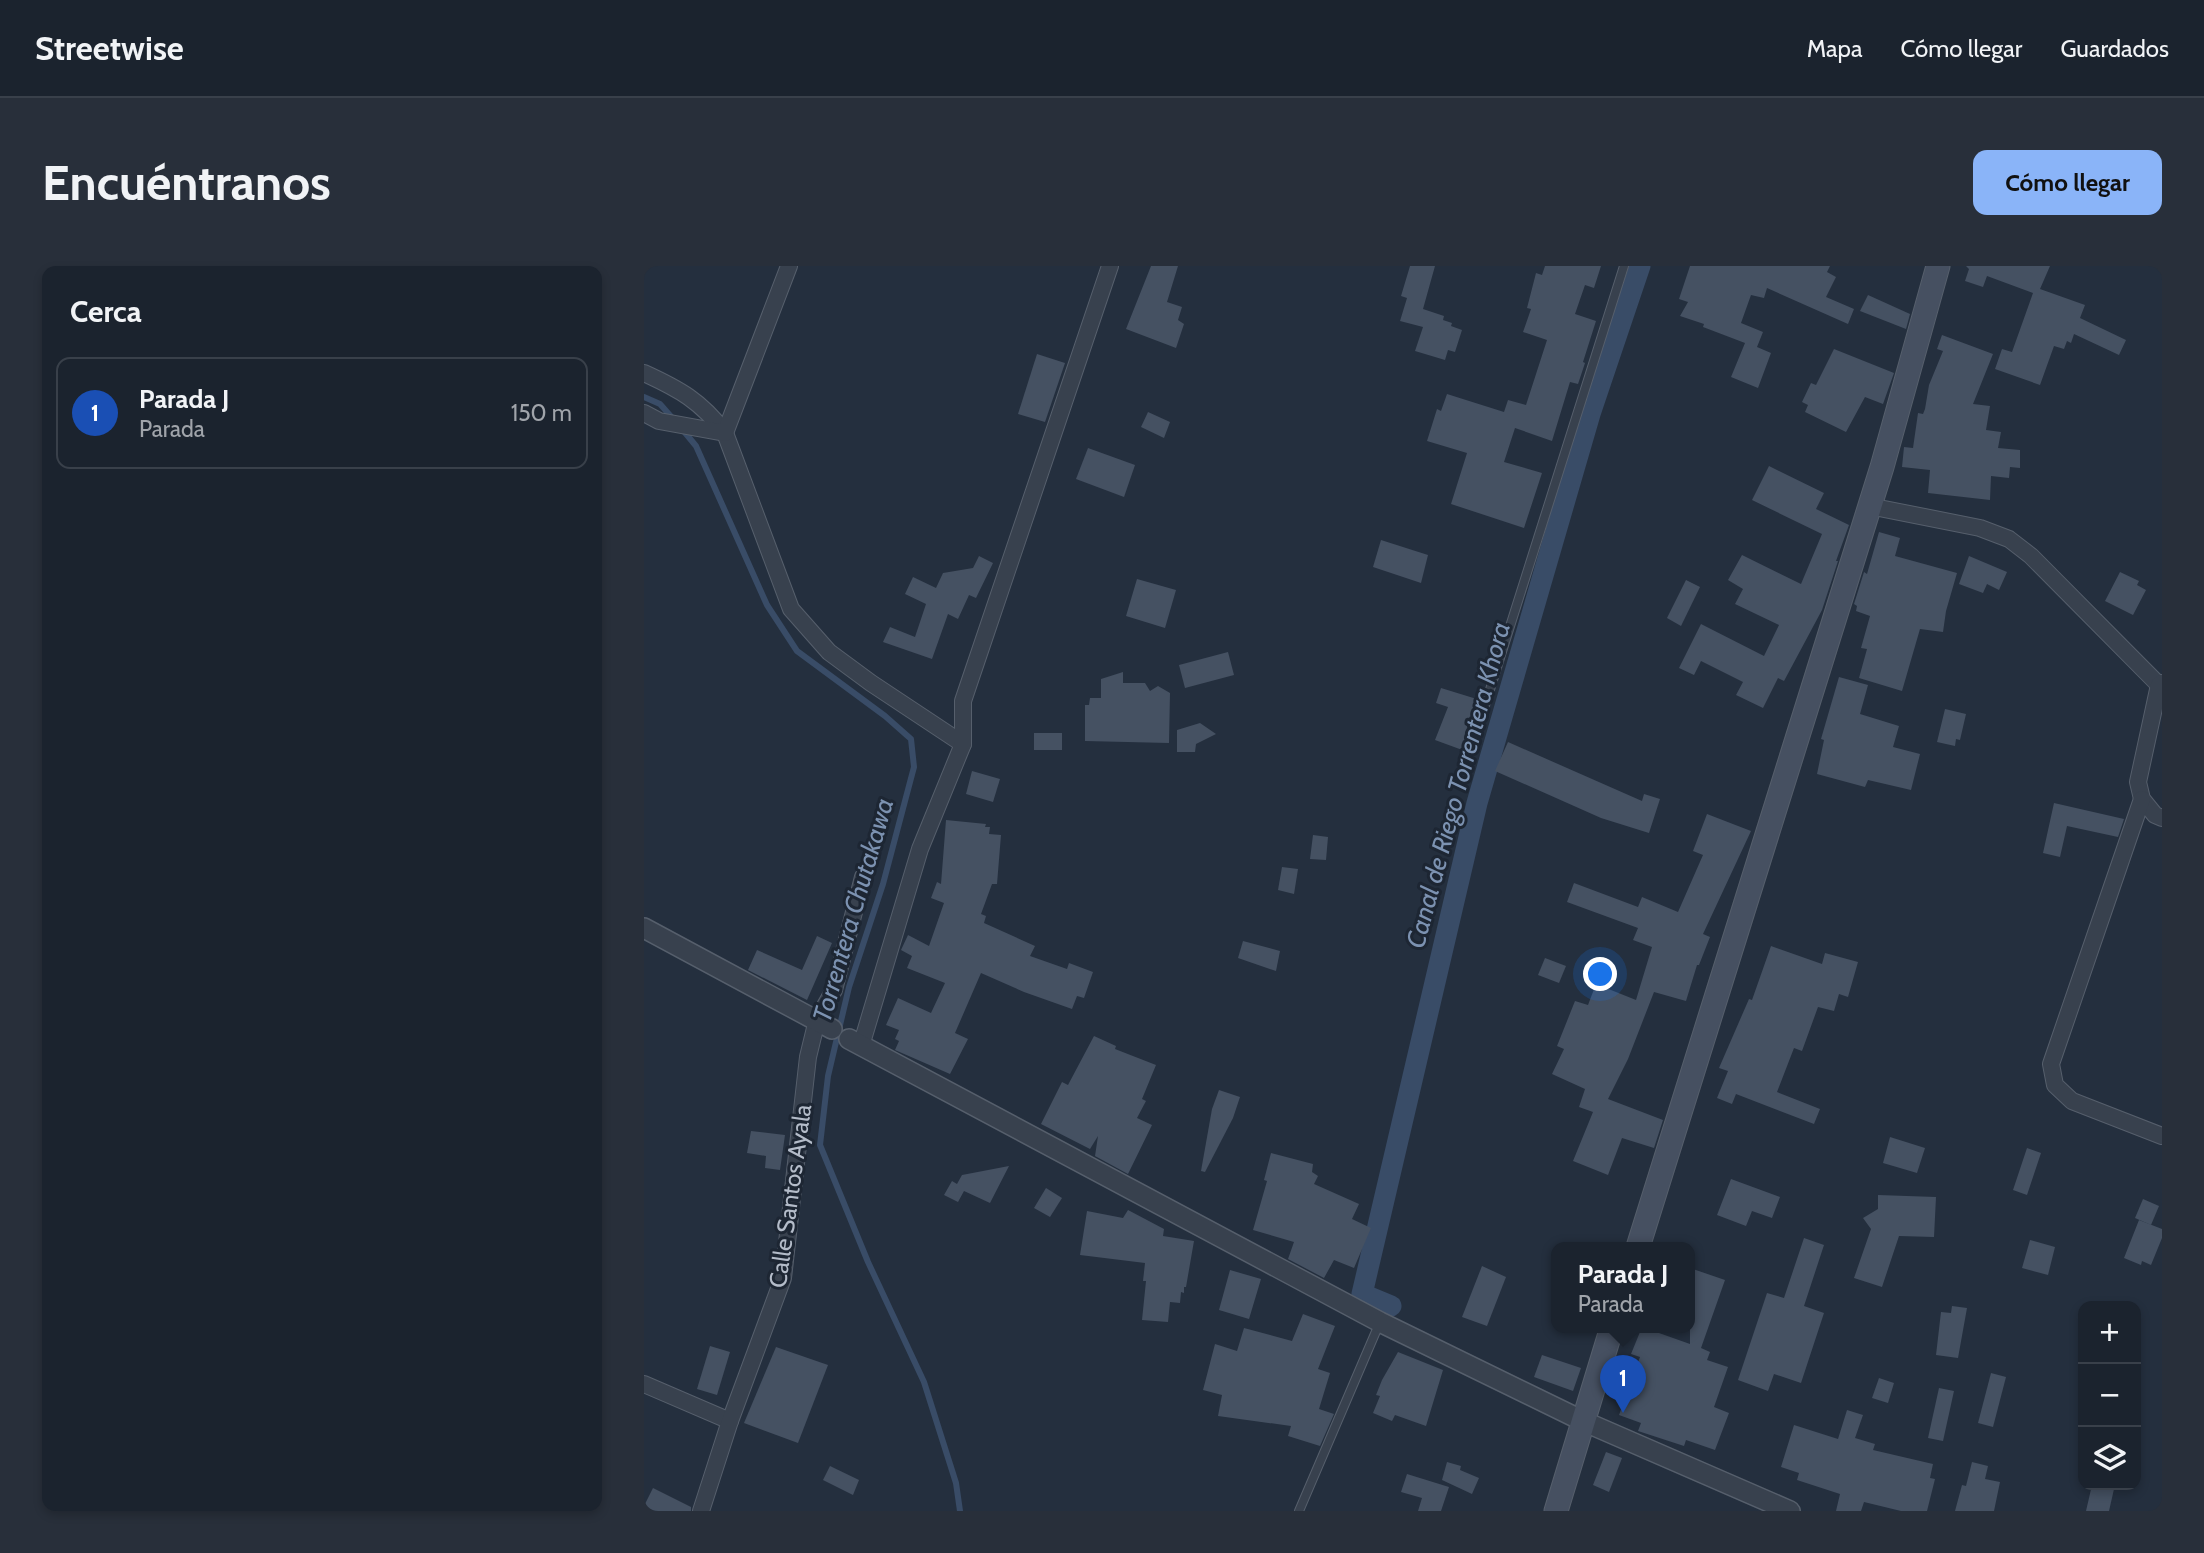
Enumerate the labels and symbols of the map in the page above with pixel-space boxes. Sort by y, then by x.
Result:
water label: Canal de Riego Torrentera Khora [1399,619,1517,951]
water label: Torrentera Chutakawa [806,794,900,1026]
your location [1583,957,1617,991]
street label: Calle Santos Ayala [763,1102,817,1290]
pin: 1 [1600,1355,1646,1413]

